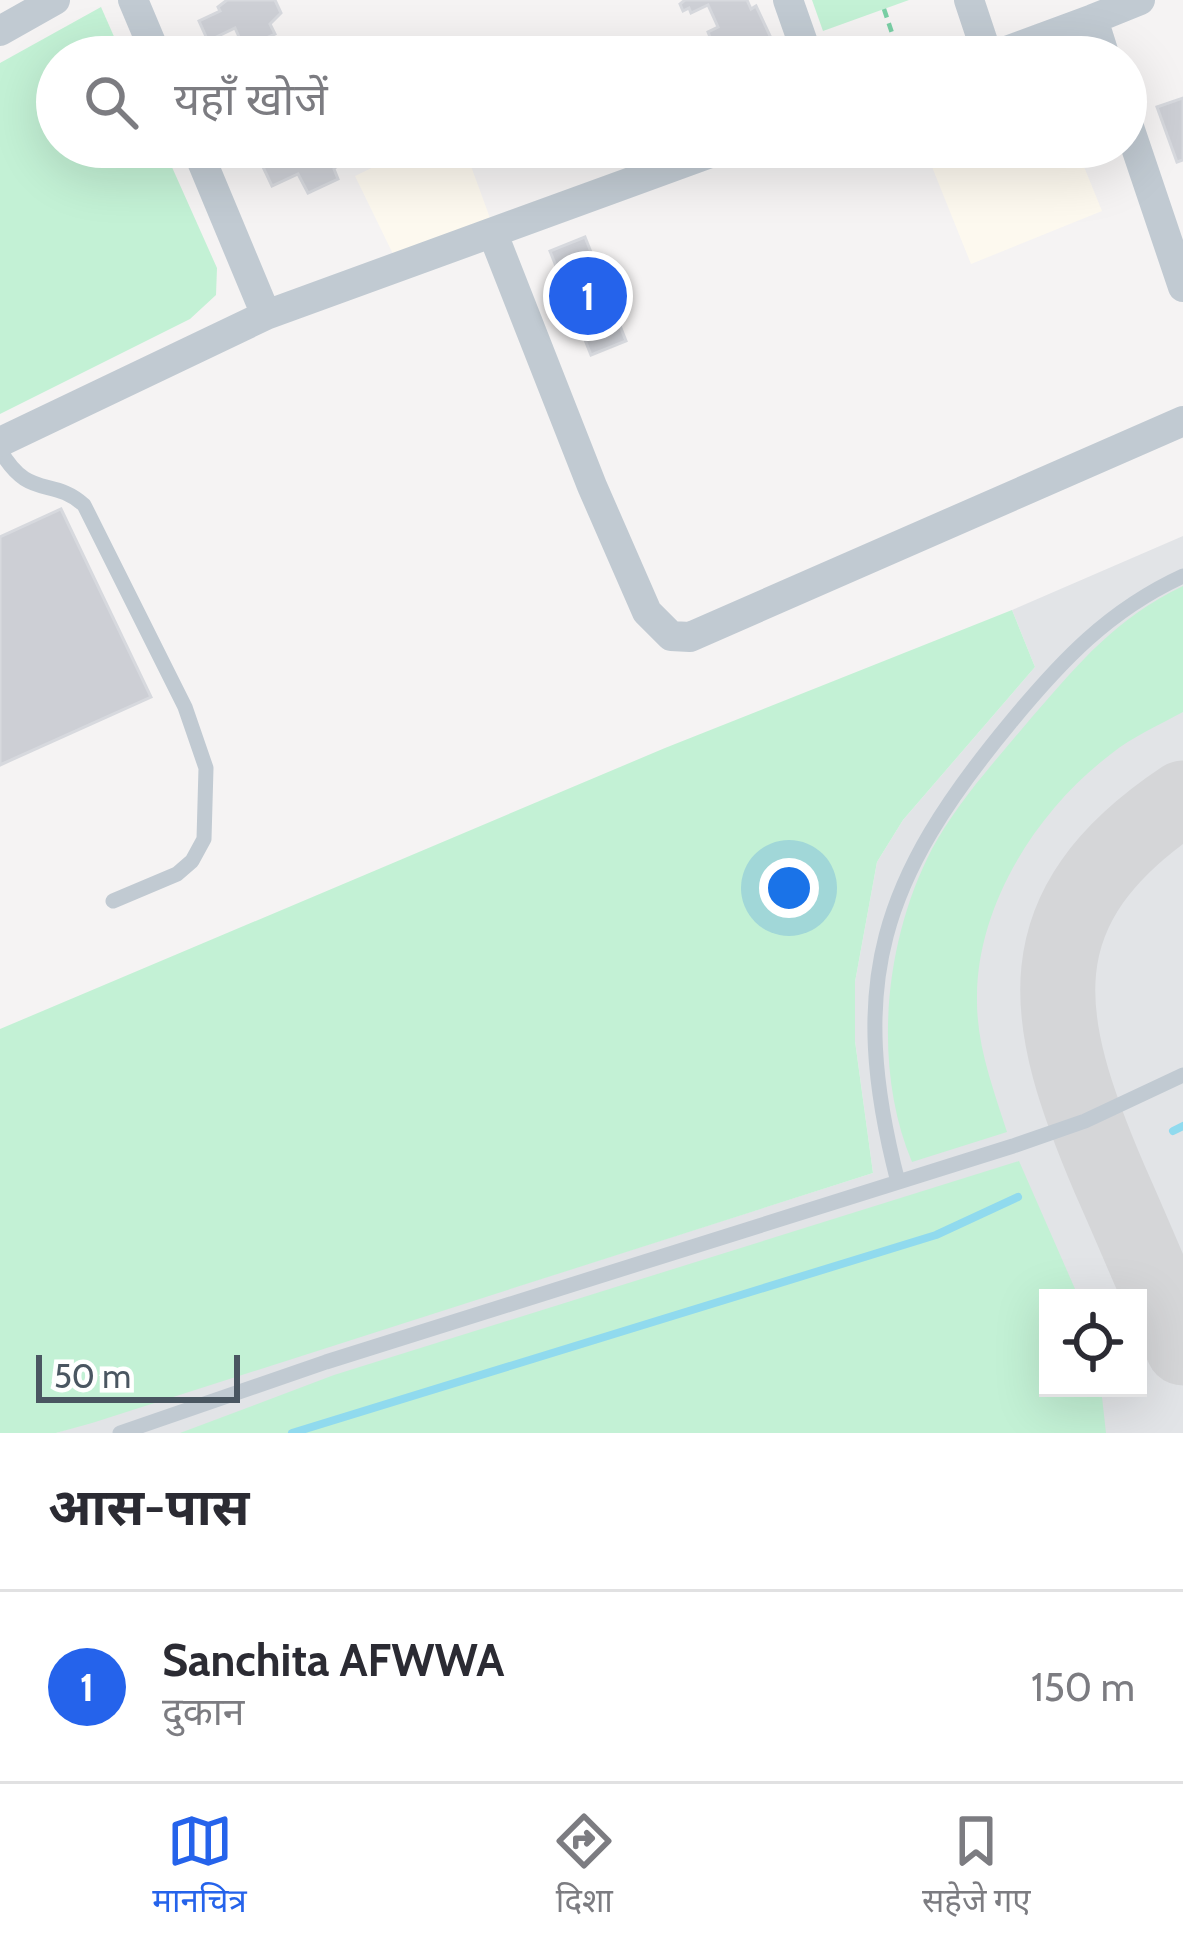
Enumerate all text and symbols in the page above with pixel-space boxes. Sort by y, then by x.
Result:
search box [36,36,1147,168]
icon: search [78,69,144,135]
text: यहाँ खोजें [174,72,328,126]
pin: 1 [549,251,627,341]
your location [759,858,819,918]
map controls [1039,1289,1147,1397]
button: locate [1039,1289,1147,1397]
scale bar [36,1349,240,1402]
text: 50 m [54,1356,131,1396]
text: आस-पास [48,1476,249,1538]
text: Sanchita AFWWA [162,1633,504,1687]
text: 1 [80,1663,94,1711]
text: 150 m [1031,1663,1135,1711]
text: दुकान [162,1687,244,1735]
tab: मानचित्र [152,1808,247,1925]
tab: दिशा [551,1808,617,1925]
tab: सहेजे गए [922,1808,1031,1925]

